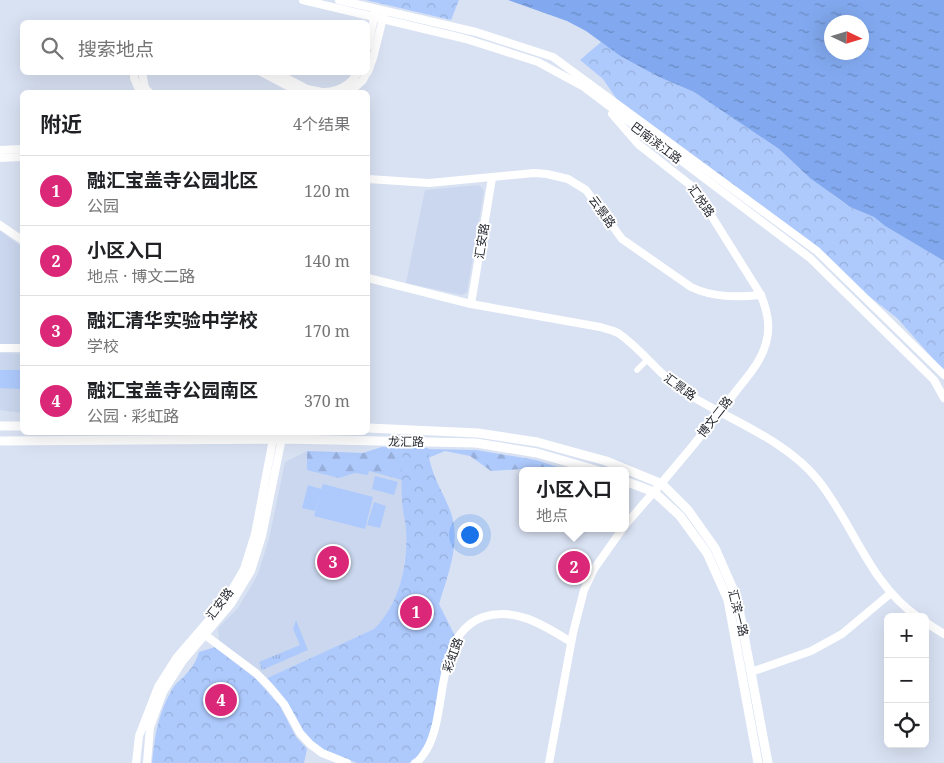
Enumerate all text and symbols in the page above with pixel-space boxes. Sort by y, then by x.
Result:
north arrow [824,15,869,60]
search box [20,20,370,75]
icon: search [38,34,66,62]
text: 搜索地点 [78,36,154,62]
text: 附近 [40,110,82,138]
text: 4个结果 [293,113,350,135]
street label: 巴南滨江路 [627,118,685,167]
text: 融汇宝盖寺公园北区 [87,167,258,193]
text: 1 [51,180,61,202]
text: 120 m [304,180,350,202]
street label: 汇悦路 [684,181,719,220]
street label: 云景路 [585,192,620,231]
text: 公园 [87,195,119,217]
street label: 汇安路 [470,222,493,260]
text: 小区入口 [87,237,163,263]
text: 2 [51,250,61,272]
text: 140 m [304,250,350,272]
text: 地点 · 博文二路 [87,265,195,287]
text: 融汇清华实验中学校 [87,307,258,333]
text: 3 [51,320,61,342]
text: 170 m [304,320,350,342]
text: 学校 [87,335,119,357]
street label: 汇景路 [661,369,700,404]
text: 融汇宝盖寺公园南区 [87,377,258,403]
text: 4 [51,390,61,412]
text: 370 m [304,390,350,412]
street label: 博文二路 [693,393,736,441]
text: 公园 · 彩虹路 [87,405,179,427]
street label: 龙汇路 [388,433,424,450]
popup [519,467,629,532]
text: 小区入口 [536,476,612,502]
text: 地点 [536,504,568,526]
your location [457,522,483,548]
pin: 3 [317,543,349,581]
pin: 2 [558,548,590,586]
street label: 汇安路 [202,584,237,623]
street label: 汇滨一路 [724,588,753,638]
pin: 1 [400,593,432,631]
map controls [884,613,929,748]
button: + [884,613,929,658]
street label: 彩虹路 [438,635,467,675]
button: − [884,658,929,703]
pin: 4 [205,681,237,719]
button: locate [884,703,929,748]

